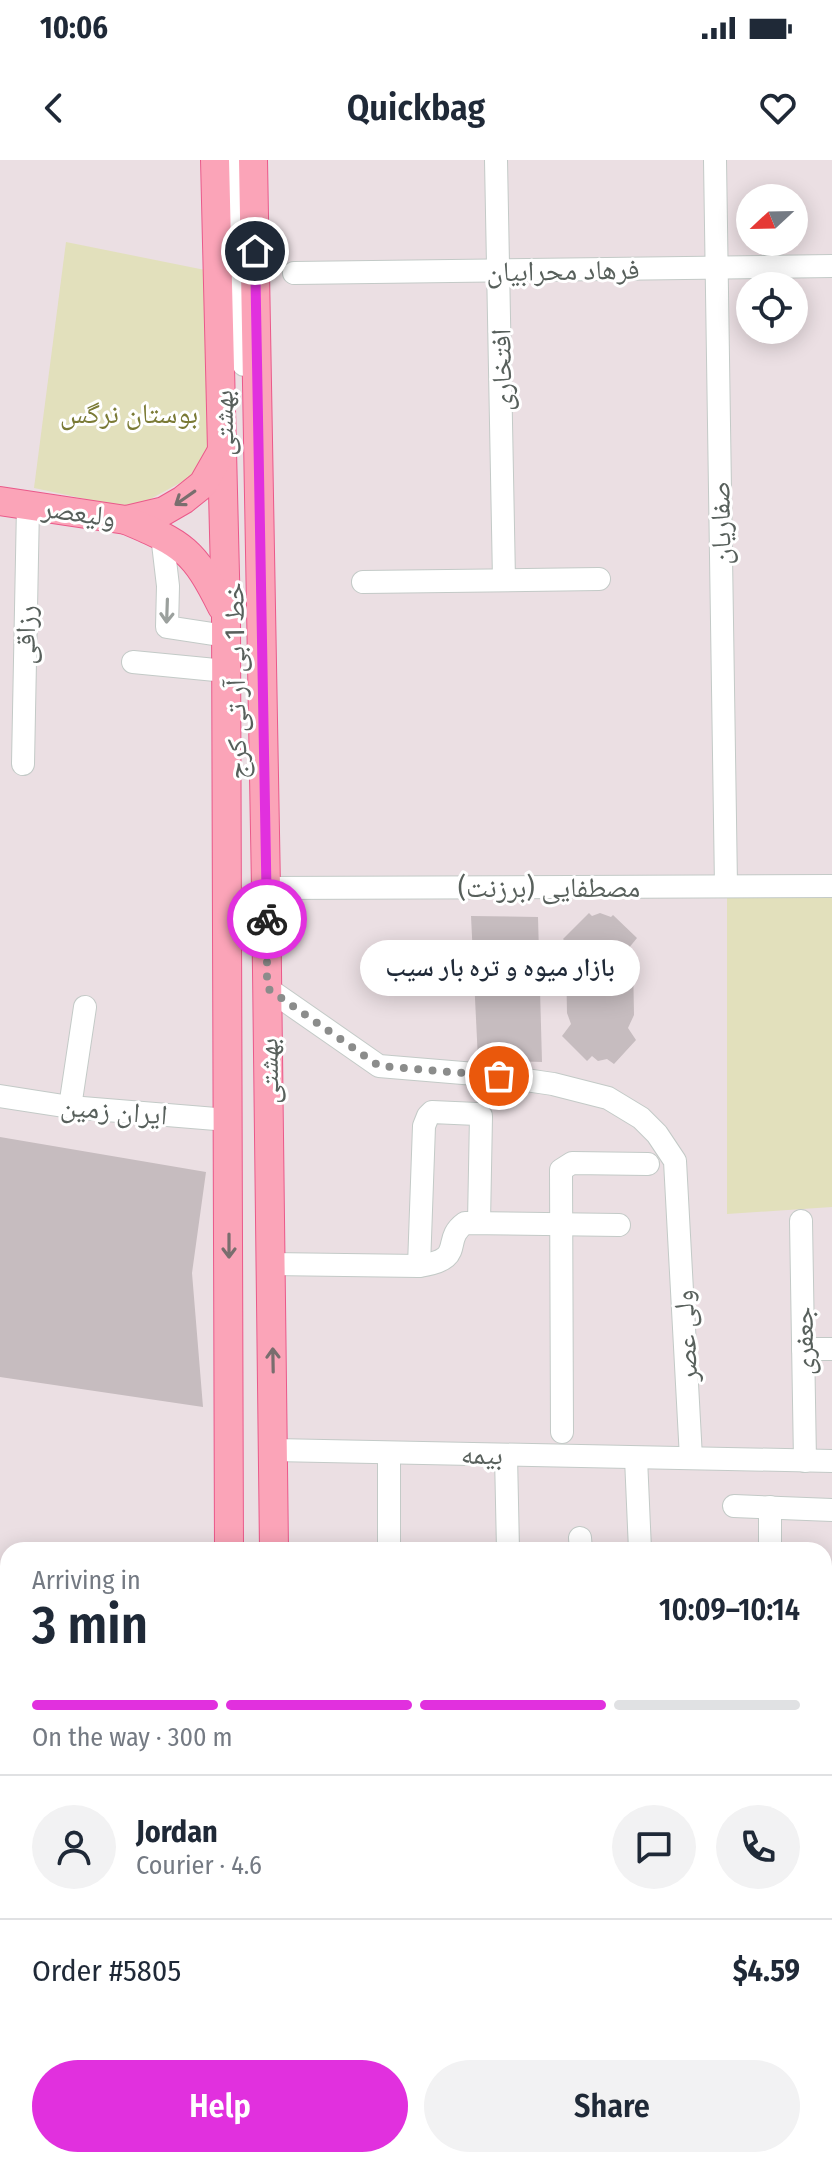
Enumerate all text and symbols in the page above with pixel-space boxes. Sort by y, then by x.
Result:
text: 10:06 [40,10,108,46]
icon: back [32,86,76,130]
text: Quickbag [347,86,485,130]
icon: heart [756,86,800,130]
north arrow [736,184,808,256]
map controls [736,184,808,344]
pin [221,217,289,285]
icon: home [233,229,277,273]
street label: فرهاد محرابیان [486,253,640,288]
button: locate [736,272,808,344]
street label: افتخاری [484,329,519,411]
street label: بهشتی [206,390,242,456]
park label: بوستان نرگس [60,397,198,431]
street label: صفاریان [703,481,738,565]
one-way arrow [174,490,196,506]
street label: ولیعصر [39,491,118,534]
street label: خط 1 بی آر تی کرج [217,582,255,780]
one-way arrow [159,597,175,624]
street label: رزاقی [8,605,44,665]
street label: مصطفایی (برزنت) [458,871,640,905]
courier [227,879,307,959]
icon: bike [245,897,289,941]
callout: بازار میوه و تره بار سیب [359,940,639,996]
text: بازار میوه و تره بار سیب [385,952,615,983]
street label: بهشتی [251,1038,287,1104]
pin [465,1042,533,1110]
icon: bag [477,1054,521,1098]
street label: ایران زمین [59,1089,169,1133]
one-way arrow [221,1232,237,1259]
street label: ولی عصر [667,1289,705,1384]
street label: جعفری [786,1306,821,1376]
one-way arrow [265,1347,280,1374]
street label: بیمه [461,1438,503,1471]
text: Arriving in [32,1565,141,1596]
text: 10:09–10:14 [659,1592,800,1628]
text: 3 min [32,1594,148,1657]
text: On the way · 300 m [32,1722,233,1753]
button: person [32,1805,116,1889]
button: chat [612,1805,696,1889]
button: phone [716,1805,800,1889]
text: Jordan [136,1814,218,1850]
text: Courier · 4.6 [136,1850,262,1881]
text: Order #5805 [32,1953,181,1989]
text: $4.59 [733,1953,800,1989]
button: Help [32,2060,408,2152]
button: Share [424,2060,800,2152]

